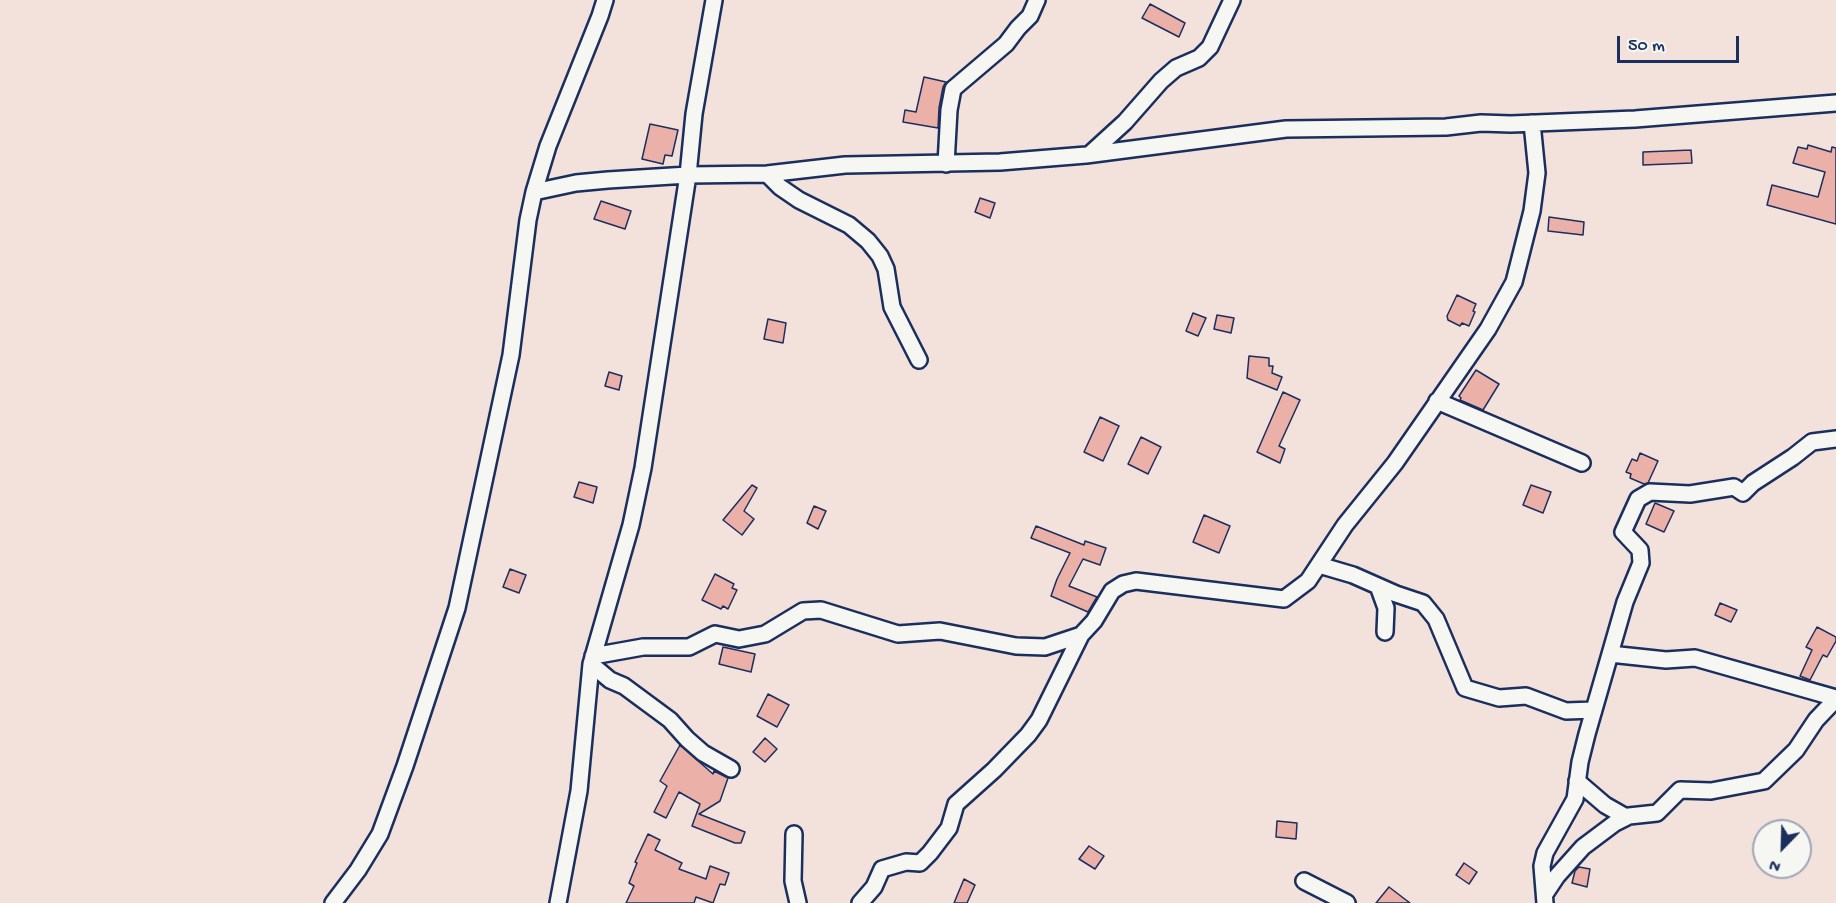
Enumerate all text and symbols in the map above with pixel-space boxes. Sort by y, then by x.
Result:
scale bar [1620,24,1742,62]
text: 50 m [1628,36,1665,57]
north arrow [1752,819,1812,879]
text: N [1767,853,1784,875]

